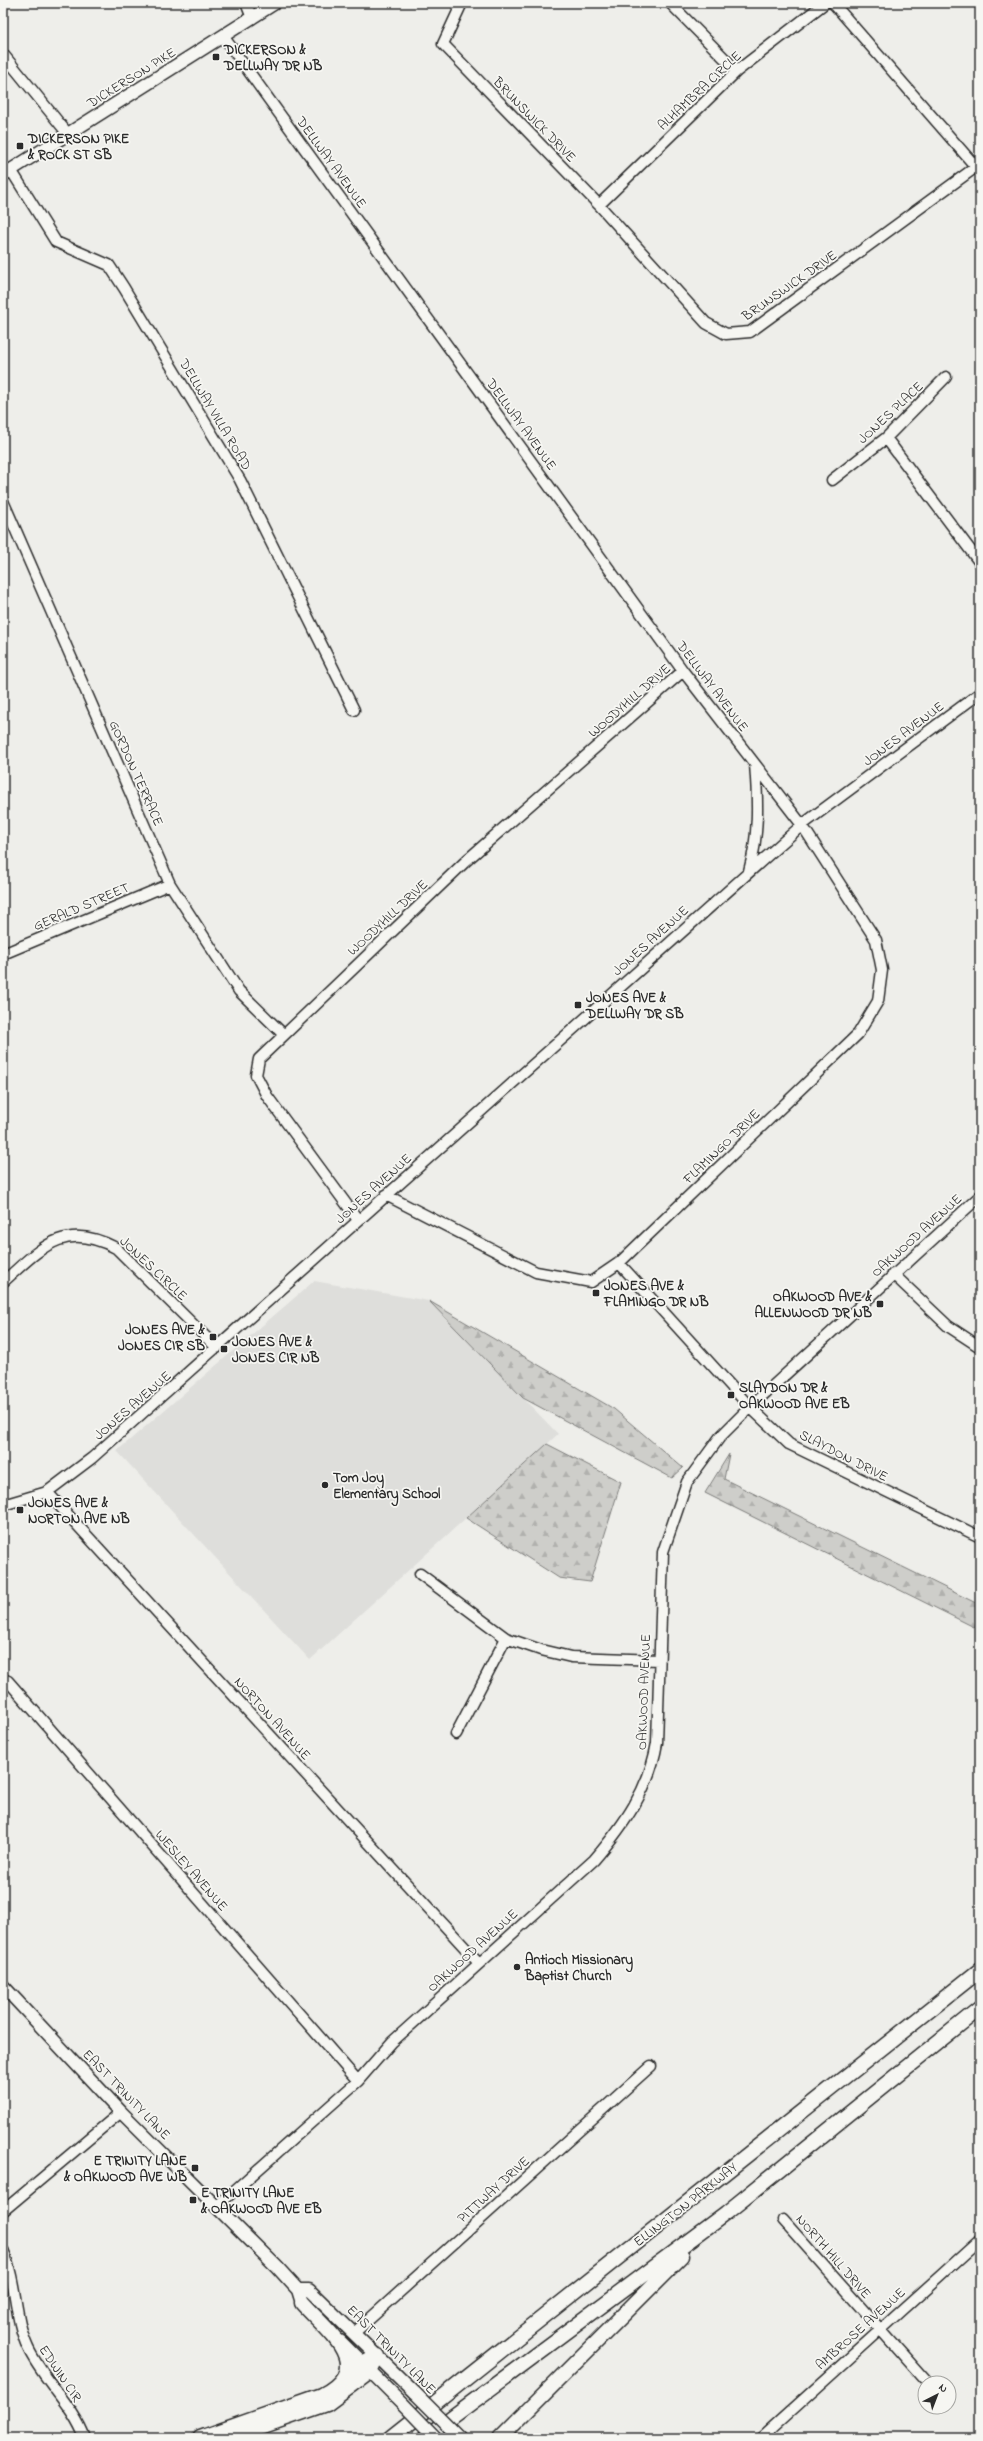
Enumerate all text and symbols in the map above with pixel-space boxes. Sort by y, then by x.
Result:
place label: DICKERSON & DELLWAY DR NB [223,40,323,77]
street label: DICKERSON PIKE [82,43,180,115]
street label: ALHAMBRA CIRCLE [653,46,747,136]
marker: DICKERSON & DELLWAY DR NB [211,52,221,62]
street label: BRUNSWICK DRIVE [487,72,580,168]
street label: DELLWAY AVENUE [290,112,371,213]
place label: DICKERSON PIKE & ROCK ST SB [27,129,130,166]
marker: DICKERSON PIKE & ROCK ST SB [15,141,25,151]
street label: BRUNSWICK DRIVE [737,245,842,328]
street label: DELLWAY VILLA ROAD [173,354,256,475]
street label: DELLWAY AVENUE [480,374,561,475]
street label: JONES PLACE [853,377,929,449]
street label: DELLWAY AVENUE [670,636,753,737]
street label: WOODYHILL DRIVE [584,659,676,743]
street label: JONES AVENUE [859,697,949,772]
street label: GORDON TERRACE [103,717,168,830]
street label: WOODYHILL DRIVE [343,875,433,961]
street label: GERALD STREET [30,878,133,937]
street label: JONES AVENUE [608,901,694,981]
place label: JONES AVE & DELLWAY DR SB [585,988,684,1025]
marker: JONES AVE & DELLWAY DR SB [573,1000,583,1010]
street label: FLAMINGO DRIVE [678,1105,766,1190]
street label: JONES AVENUE [331,1149,417,1229]
street label: OAKWOOD AVENUE [867,1189,967,1283]
street label: JONES CIRCLE [114,1232,192,1306]
place label: JONES AVE & FLAMINGO DR NB [603,1276,709,1313]
place label: OAKWOOD AVE & ALLENWOOD DR NB [754,1287,873,1324]
marker: JONES AVE & FLAMINGO DR NB [591,1288,601,1298]
marker: OAKWOOD AVE & ALLENWOOD DR NB [875,1299,885,1309]
place label: JONES AVE & JONES CIR SB [118,1320,206,1357]
marker: JONES AVE & JONES CIR SB [208,1332,218,1342]
place label: JONES AVE & JONES CIR NB [232,1332,320,1369]
marker: JONES AVE & JONES CIR NB [219,1344,229,1354]
street label: JONES AVENUE [90,1366,176,1446]
place label: SLAYDON DR & OAKWOOD AVE EB [739,1378,850,1415]
marker: SLAYDON DR & OAKWOOD AVE EB [726,1390,736,1400]
street label: SLAYDON DRIVE [795,1425,891,1488]
place label: Tom Joy Elementary School [333,1468,441,1507]
marker: Tom Joy Elementary School [320,1480,330,1490]
place label: JONES AVE & NORTON AVE NB [28,1493,130,1530]
marker: JONES AVE & NORTON AVE NB [15,1505,25,1515]
street label: OAKWOOD AVENUE [632,1634,657,1750]
street label: NORTON AVENUE [229,1673,315,1765]
street label: WESLEY AVENUE [149,1825,232,1917]
street label: OAKWOOD AVENUE [423,1904,523,1998]
place label: Antioch Missionary Baptist Church [524,1950,633,1987]
marker: Antioch Missionary Baptist Church [512,1962,522,1972]
street label: EAST TRINITY LANE [77,2045,175,2145]
place label: E TRINITY LANE & OAKWOOD AVE WB [63,2151,188,2188]
street label: PITTWAY DRIVE [453,2152,535,2229]
street label: ELLINGTON PARKWAY [629,2158,743,2253]
marker: E TRINITY LANE & OAKWOOD AVE WB [190,2163,200,2173]
place label: E TRINITY LANE & OAKWOOD AVE EB [200,2183,322,2220]
marker: E TRINITY LANE & OAKWOOD AVE EB [188,2195,198,2205]
street label: NORTH HILL DRIVE [790,2210,876,2304]
street label: AMBROSE AVENUE [811,2283,911,2375]
street label: EAST TRINITY LANE [341,2301,440,2400]
street label: EDWIN CIR [33,2341,87,2407]
north arrow [917,2375,957,2415]
text: N [935,2380,951,2397]

